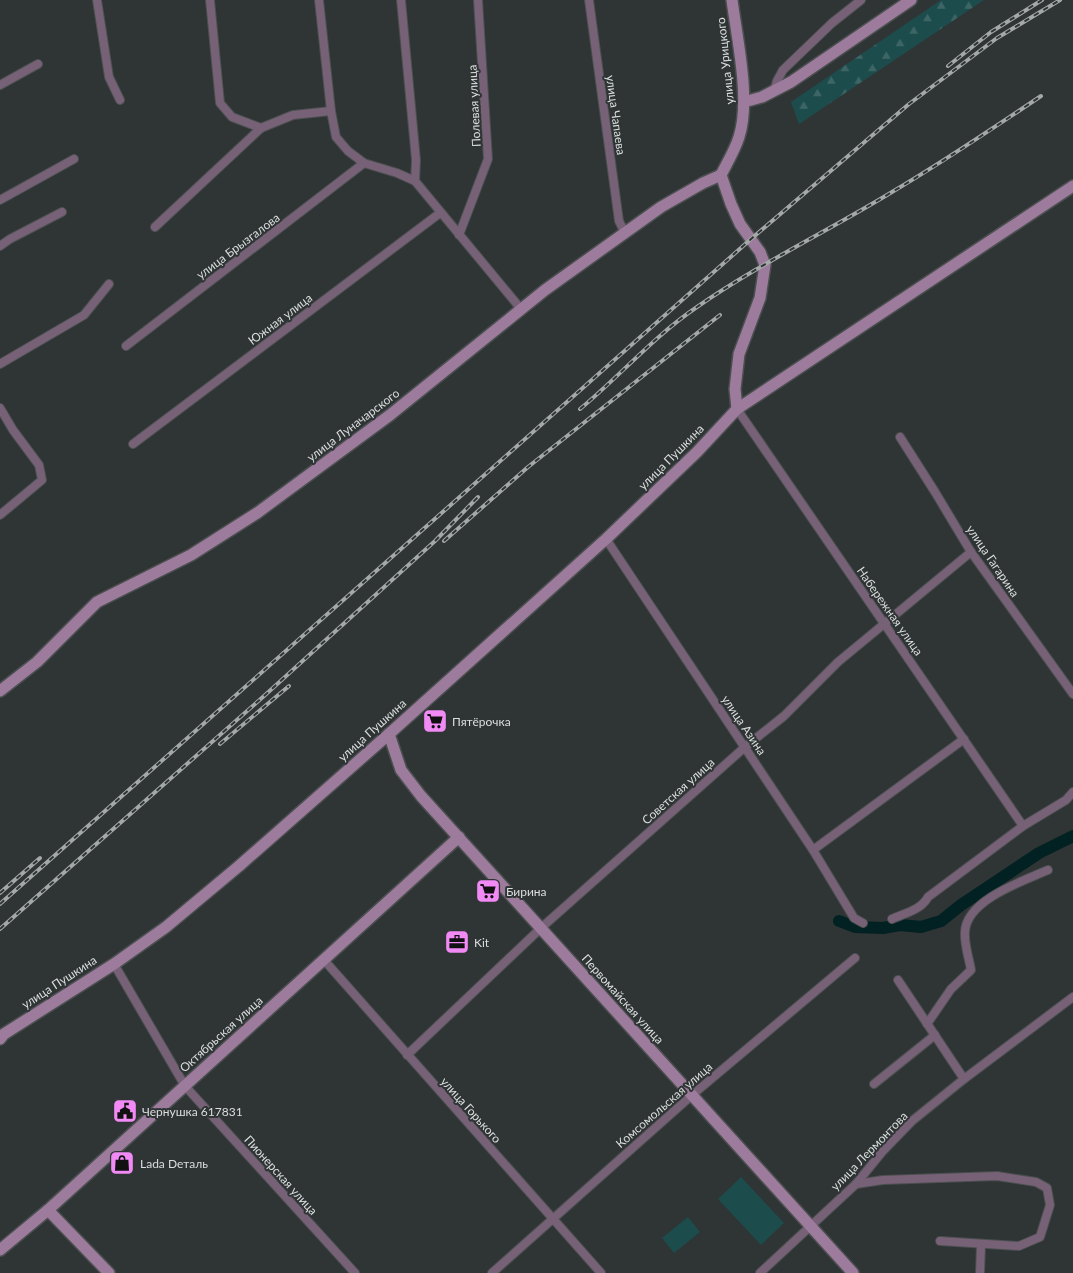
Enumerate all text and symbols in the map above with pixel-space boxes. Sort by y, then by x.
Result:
street label: улица Урицкого [713,16,737,105]
street label: Полевая улица [464,64,484,147]
street label: улица Чапаева [603,74,629,156]
street label: улица Брызгалова [193,210,283,282]
street label: Южная улица [245,290,315,348]
street label: улица Луначарского [304,385,402,465]
street label: улица Пушкина [635,421,707,493]
street label: улица Гагарина [963,522,1023,600]
street label: Набережная улица [854,564,926,658]
street label: улица Азина [718,692,770,758]
street label: улица Пушкина [335,695,409,764]
supermarket icon: Пятёрочка [422,708,448,734]
place label: Пятёрочка [452,714,511,729]
street label: Советская улица [639,754,717,827]
supermarket icon: Бирина [475,878,501,904]
place label: Бирина [506,884,547,899]
office icon: Kit [444,929,470,955]
place label: Kit [474,935,490,950]
street label: Первомайская улица [579,951,667,1047]
street label: улица Пушкина [19,952,99,1012]
street label: Октябрьская улица [176,993,266,1075]
street label: Комсомольская улица [613,1059,715,1151]
street label: улица Горького [437,1074,505,1146]
public building icon: Чернушка 617831 [112,1098,138,1124]
place label: Чернушка 617831 [142,1104,243,1119]
street label: улица Лермонтова [827,1108,911,1194]
street label: Пионерская улица [241,1132,321,1218]
shop icon: Lada Dеталь [109,1150,135,1176]
place label: Lada Dеталь [140,1156,208,1171]

